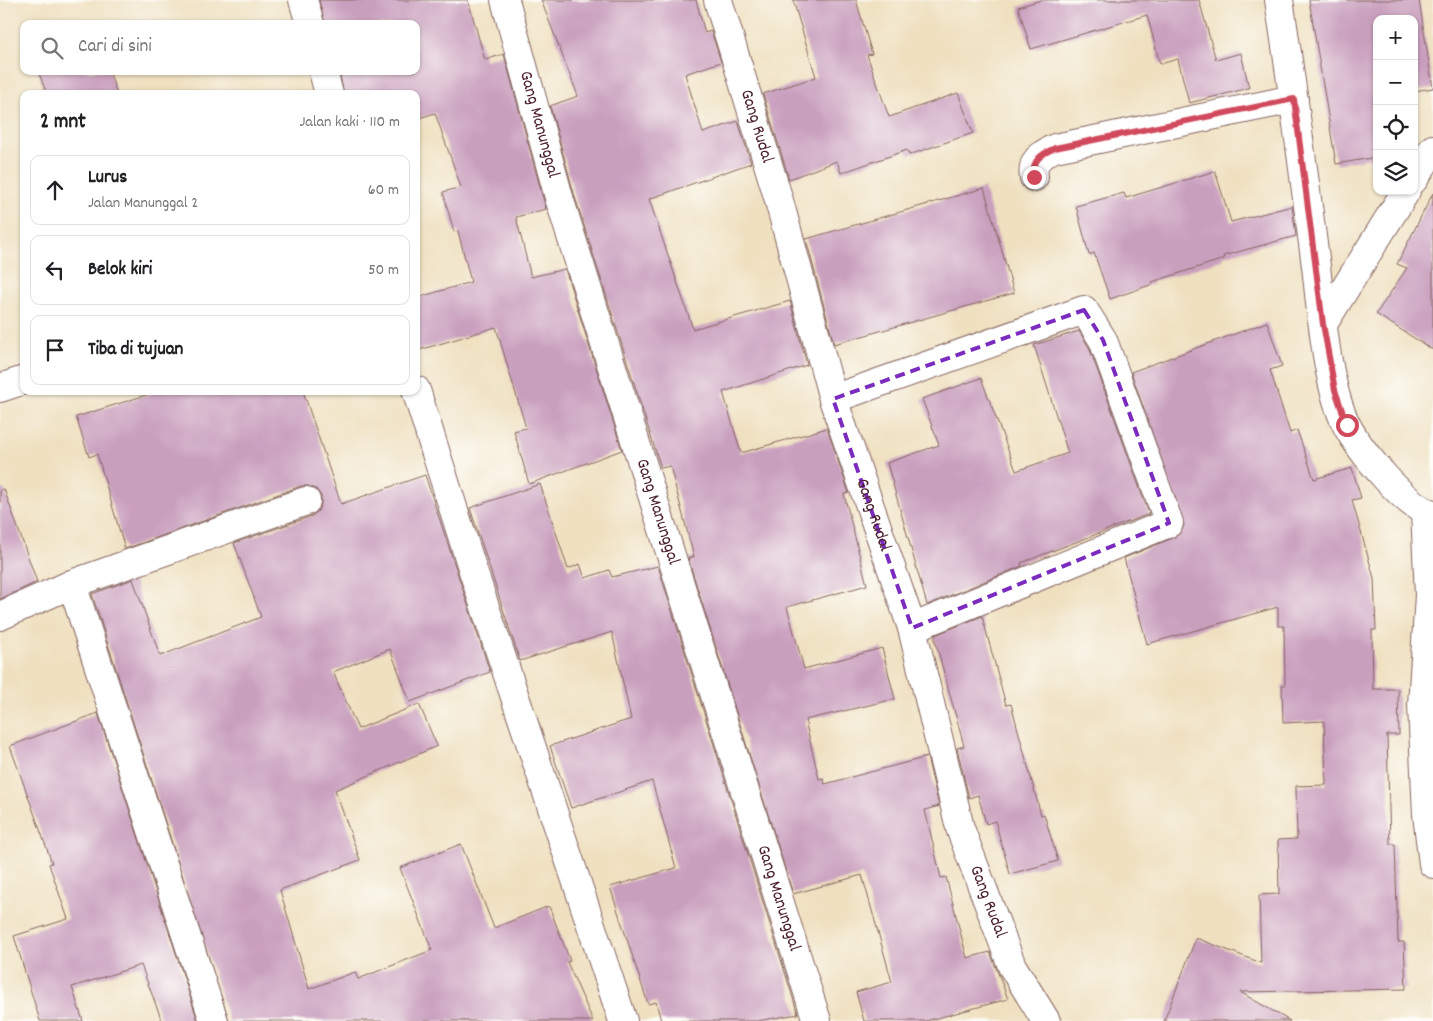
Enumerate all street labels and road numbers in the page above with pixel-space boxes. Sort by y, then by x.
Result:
street label: Gang Manunggal [512,68,566,181]
street label: Gang Rudal [733,86,780,167]
street label: Gang Manunggal [629,456,686,569]
street label: Gang Rudal [849,475,897,555]
street label: Gang Manunggal [750,842,807,955]
street label: Gang Rudal [963,862,1013,942]

